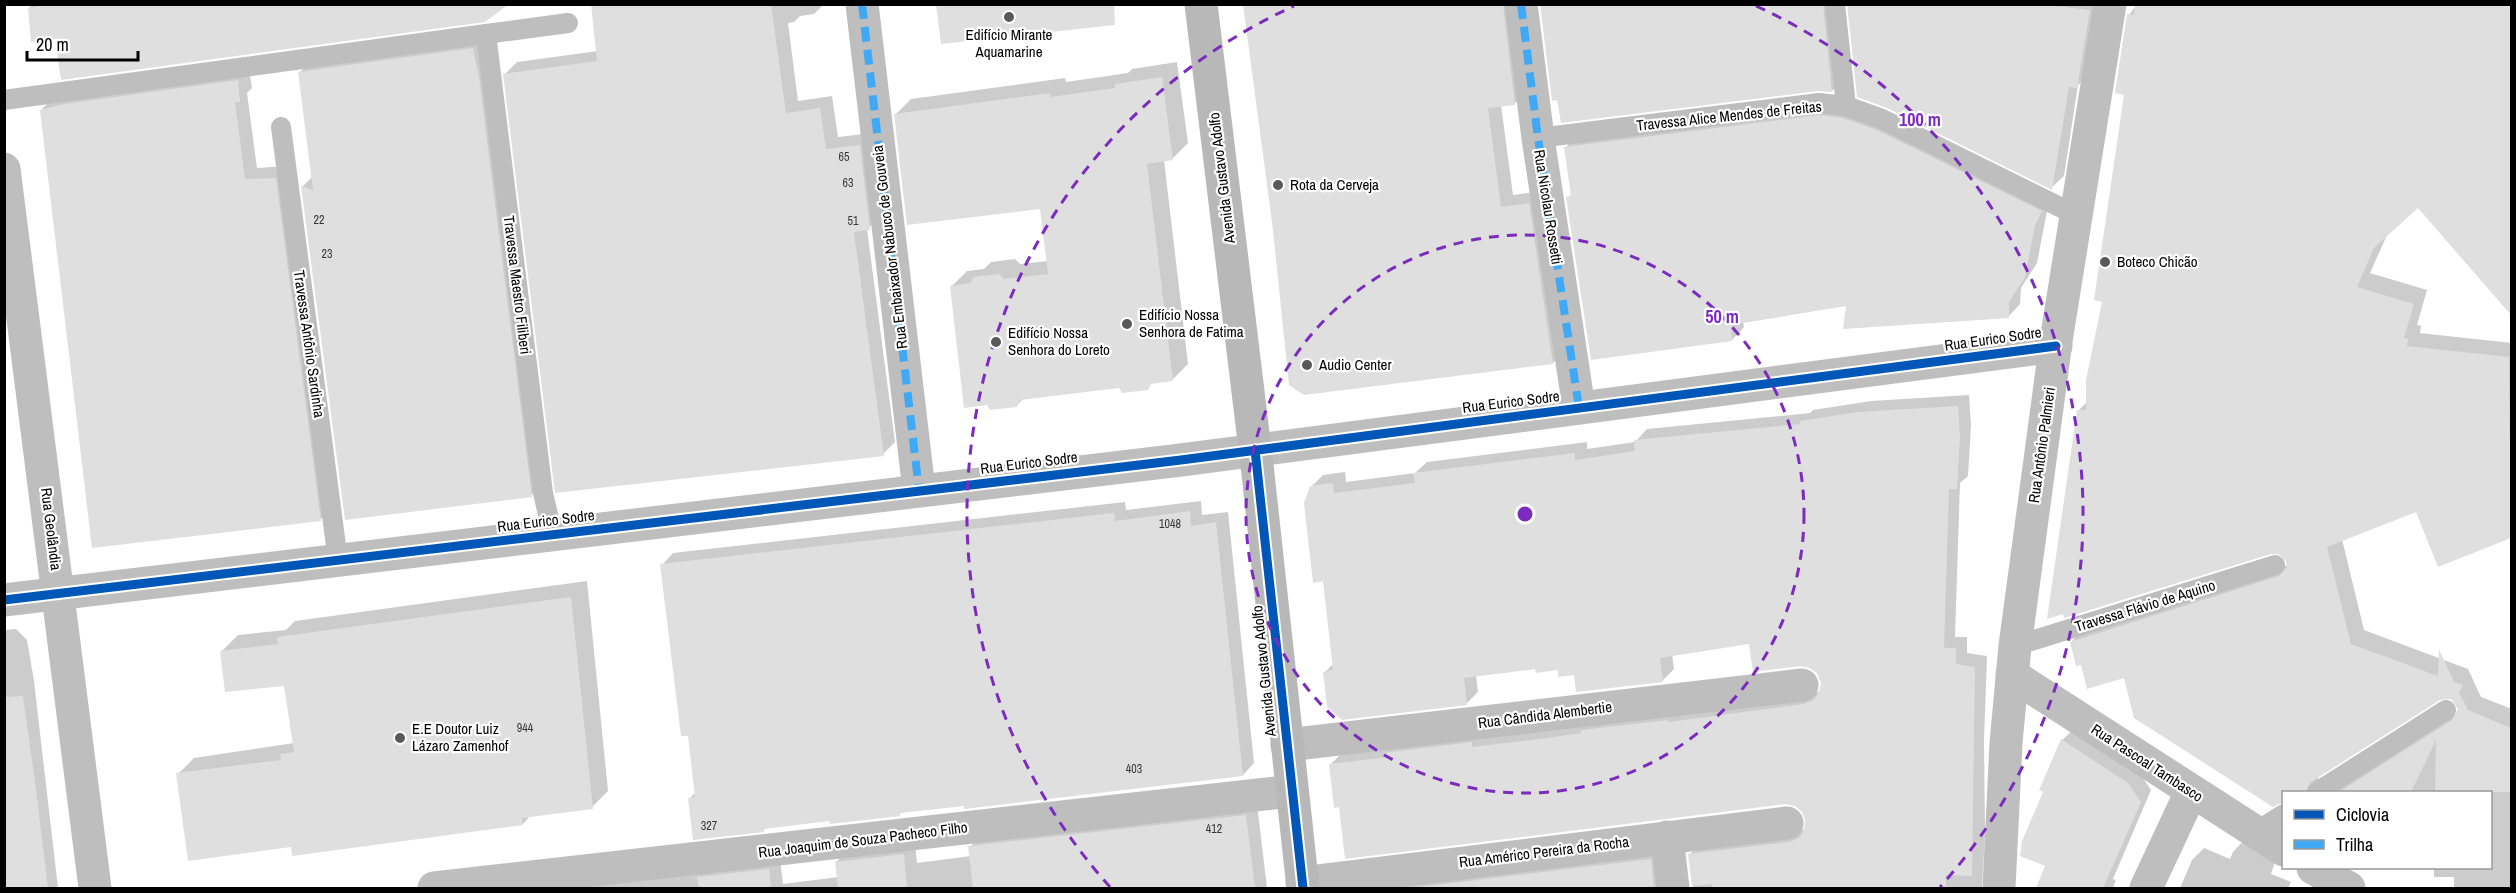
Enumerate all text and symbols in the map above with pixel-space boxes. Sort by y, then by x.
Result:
marker: Edifício Mirante Aquamarine [1002,10,1016,24]
scale bar [27,24,138,62]
place label: Edifício Mirante Aquamarine [966,24,1053,62]
text: 20 m [36,32,69,57]
street label: Travessa Alice Mendes de Freitas [1635,95,1823,136]
text: 100 m [1899,107,1941,132]
street label: Avenida Gustavo Adolfo [1203,111,1240,246]
street label: Rua Embaixador Nabuco de Gouveia [867,144,912,350]
street label: Rua Nicolau Rossetti [1529,148,1568,266]
house number: 65 [839,149,850,165]
place label: Rota da Cerveja [1290,174,1379,195]
house number: 63 [843,175,853,191]
marker: Rota da Cerveja [1271,178,1285,192]
house number: 22 [314,212,324,228]
house number: 51 [848,213,859,229]
street label: Travessa Maestro Filiberi [499,214,536,356]
house number: 23 [322,246,332,262]
place label: Boteco Chicão [2117,251,2198,272]
marker: Boteco Chicão [2098,255,2112,269]
street label: Travessa Antônio Sardinha [289,269,330,419]
place label: Edifício Nossa Senhora de Fatima [1139,304,1244,342]
text: 50 m [1705,304,1739,329]
marker: Edifício Nossa Senhora de Fatima [1120,317,1134,331]
street label: Rua Eurico Sodre [1943,321,2043,356]
place label: Edifício Nossa Senhora do Loreto [1008,322,1110,360]
marker: Edifício Nossa Senhora do Loreto [989,335,1003,349]
place label: Audio Center [1318,354,1391,375]
marker: Audio Center [1300,358,1314,372]
street label: Rua Eurico Sodre [1461,385,1561,418]
street label: Rua Antônio Palmieri [2023,386,2060,504]
street label: Rua Eurico Sodre [979,446,1079,479]
street label: Rua Geolândia [36,487,67,571]
street label: Rua Eurico Sodre [496,504,596,537]
centre of rings [1515,504,1535,524]
house number: 1048 [1159,516,1181,532]
street label: Travessa Flávio de Aquino [2072,574,2218,637]
street label: Avenida Gustavo Adolfo [1246,604,1281,739]
street label: Rua Cândida Alembertie [1477,696,1613,733]
place label: E.E Doutor Luiz Lázaro Zamenhof [412,718,509,756]
street label: Rua Pascoal Tambasco [2087,719,2207,807]
house number: 944 [517,720,534,736]
marker: E.E Doutor Luiz Lázaro Zamenhof [393,731,407,745]
house number: 403 [1126,761,1142,777]
legend [2282,791,2492,869]
text: Ciclovia [2336,802,2389,827]
street label: Rua Joaquim de Souza Pacheco Filho [757,816,969,863]
house number: 327 [701,818,718,834]
house number: 412 [1206,821,1222,837]
street label: Rua Américo Pereira da Rocha [1458,831,1630,872]
text: Trilha [2336,832,2373,857]

